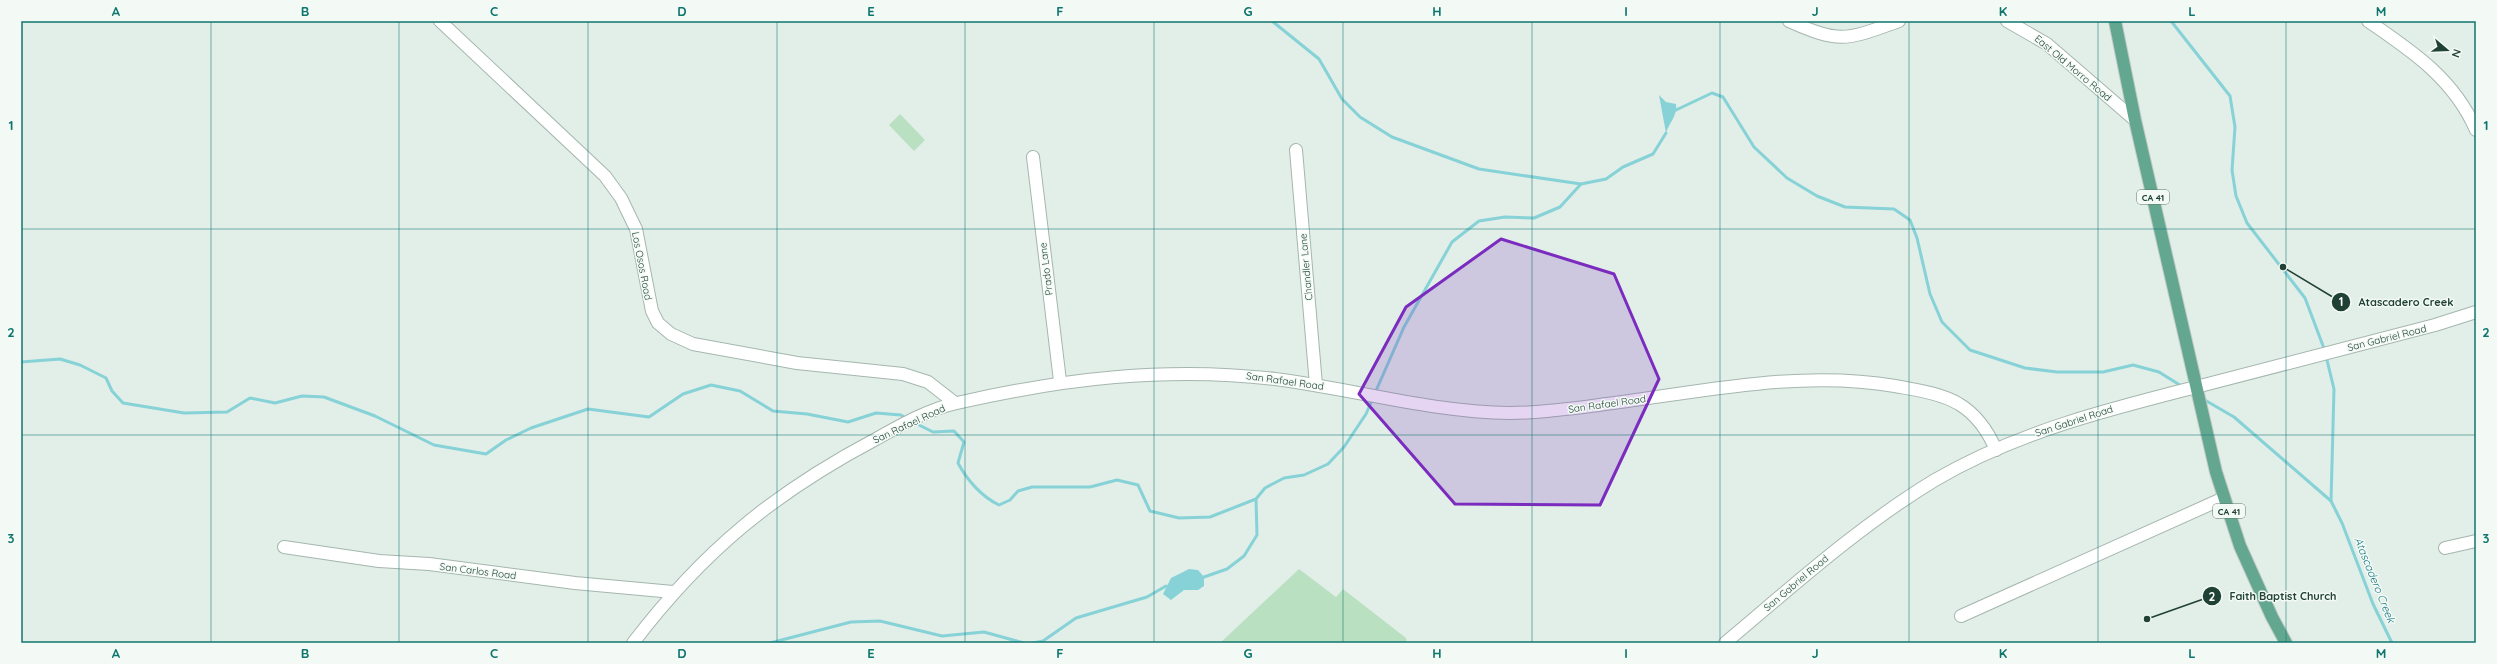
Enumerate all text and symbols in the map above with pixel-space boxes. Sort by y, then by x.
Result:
text: A [112,3,121,19]
text: B [301,3,309,19]
text: C [490,3,498,19]
text: D [677,3,687,19]
text: E [867,3,875,19]
text: F [1056,3,1064,19]
text: G [1243,3,1253,19]
text: H [1432,3,1442,19]
text: I [1624,3,1628,19]
text: J [1811,3,1819,19]
text: K [1999,3,2008,19]
text: L [2188,3,2196,19]
text: M [2376,3,2386,19]
north arrow [2427,30,2467,70]
street label: East Old Morro Road [2032,32,2114,104]
text: N [2449,47,2464,59]
text: 1 [8,117,14,133]
text: 1 [2483,117,2489,133]
road number: CA 41 [2137,190,2169,204]
street label: Los Osos Road [629,231,655,301]
street label: Chandler Lane [1297,233,1315,301]
street label: Prado Lane [1036,241,1056,296]
callout: Atascadero Creek [2331,291,2461,314]
text: 1 [2339,294,2343,309]
text: Atascadero Creek [2359,295,2453,309]
street label: San Gabriel Road [2346,322,2428,354]
text: 2 [7,324,15,340]
text: 2 [2482,324,2490,340]
street label: San Rafael Road [1245,369,1325,393]
street label: San Rafael Road [1567,392,1647,416]
street label: San Rafael Road [871,402,947,446]
street label: San Gabriel Road [2034,402,2114,440]
road number: CA 41 [2213,504,2245,518]
text: 3 [8,530,15,546]
text: 3 [2483,530,2490,546]
water label: Atascadero Creek [2351,535,2399,626]
street label: San Gabriel Road [1761,552,1831,614]
street label: San Carlos Road [439,560,517,582]
callout: Faith Baptist Church [2202,585,2345,608]
text: 2 [2209,589,2216,604]
text: Faith Baptist Church [2230,589,2337,603]
text: A [112,645,121,661]
text: B [301,645,309,661]
text: C [490,645,498,661]
text: D [677,645,687,661]
text: E [867,645,875,661]
text: F [1056,645,1064,661]
text: G [1243,645,1253,661]
text: H [1432,645,1442,661]
text: I [1624,645,1628,661]
text: J [1811,645,1819,661]
text: K [1999,645,2008,661]
text: L [2188,645,2196,661]
text: M [2376,645,2386,661]

